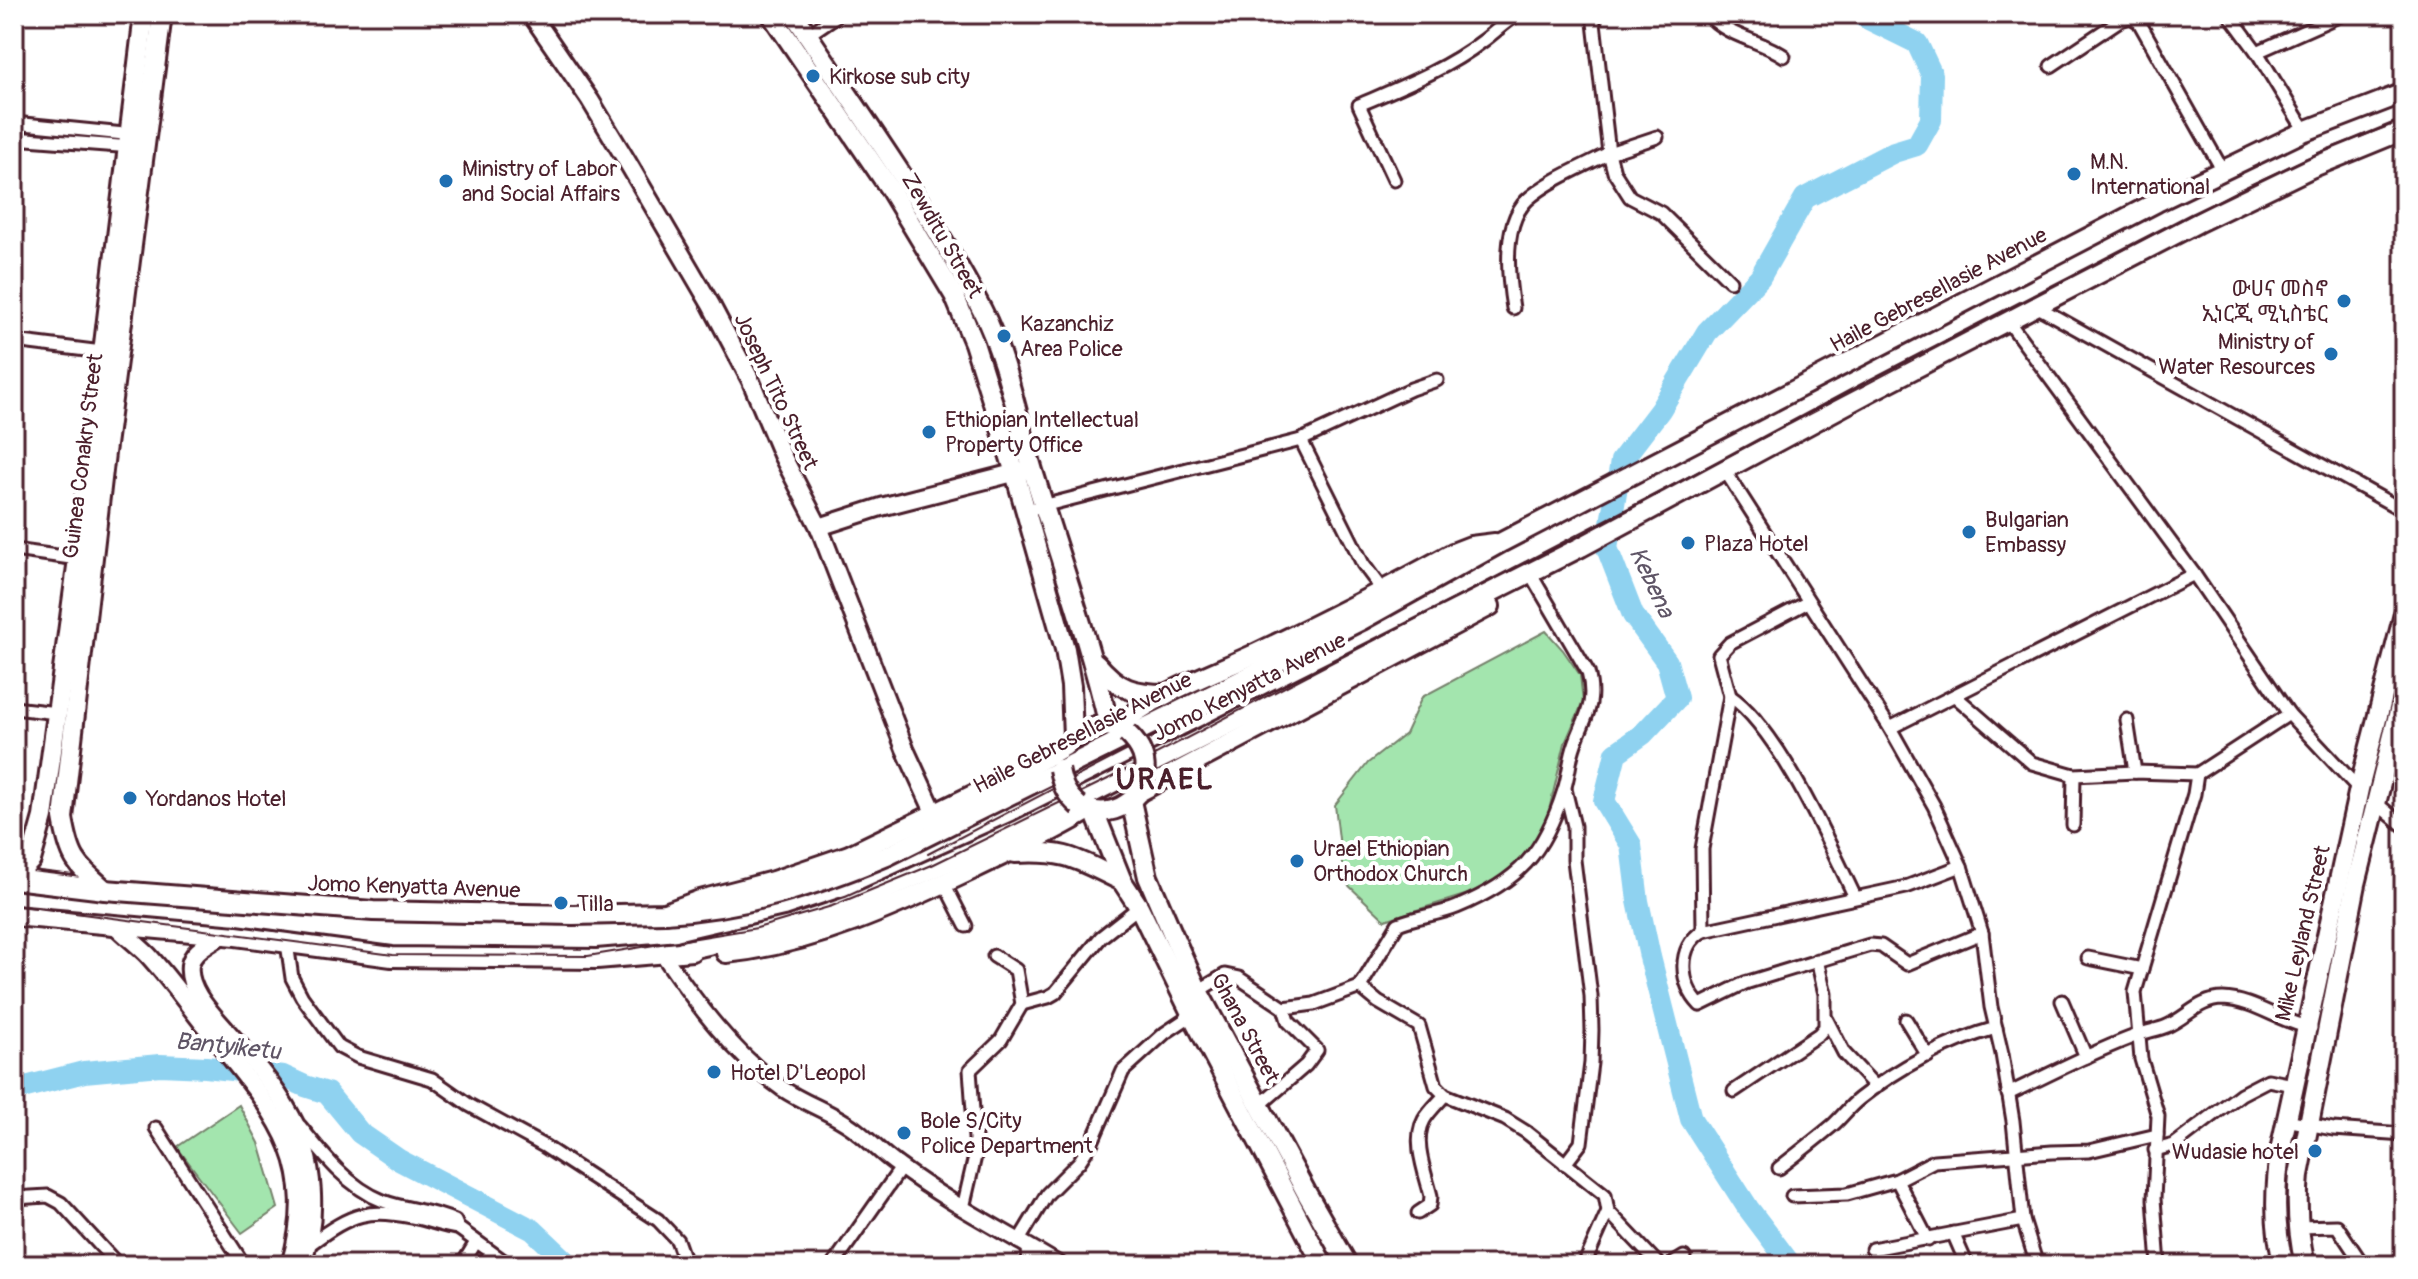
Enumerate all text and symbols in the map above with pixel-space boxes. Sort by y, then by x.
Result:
place label: Kirkose sub city [829,63,970,91]
marker: Kirkose sub city [804,67,822,85]
place label: M.N. International [2090,148,2210,201]
place label: Ministry of Labor and Social Affairs [462,155,620,208]
marker: M.N. International [2065,165,2083,183]
street label: Zewditu Street [895,168,989,303]
marker: Ministry of Labor and Social Affairs [437,172,455,190]
street label: Haile Gebresellasie Avenue [1825,221,2052,359]
place label: ውሀና መስኖ ኢነርጂ ሚኒስቴር [2201,275,2328,328]
marker: ውሀና መስኖ ኢነርጂ ሚኒስቴር [2335,292,2353,310]
street label: Joseph Tito Street [728,309,825,474]
place label: Kazanchiz Area Police [1020,310,1123,363]
marker: Kazanchiz Area Police [995,327,1013,345]
place label: Ministry of Water Resources [2158,328,2315,381]
marker: Ministry of Water Resources [2322,345,2340,363]
street label: Guinea Conakry Street [57,352,109,560]
place label: Ethiopian Intellectual Property Office [945,406,1139,459]
marker: Ethiopian Intellectual Property Office [920,423,938,441]
place label: Bulgarian Embassy [1985,506,2069,559]
marker: Bulgarian Embassy [1960,523,1978,541]
place label: Plaza Hotel [1704,530,1809,558]
marker: Plaza Hotel [1679,534,1697,552]
water label: Kebena [1623,542,1681,624]
street label: Jomo Kenyatta Avenue [1148,626,1351,748]
street label: Haile Gebresellasie Avenue [968,665,1197,800]
district label: URAEL [1115,761,1215,798]
place label: Yordanos Hotel [145,785,286,813]
marker: Yordanos Hotel [121,789,139,807]
place label: Urael Ethiopian Orthodox Church [1313,835,1468,888]
street label: Mike Leyland Street [2269,842,2337,1024]
marker: Urael Ethiopian Orthodox Church [1288,852,1306,870]
street label: Jomo Kenyatta Avenue [307,869,521,905]
place label: Tilla [577,890,614,918]
marker: Tilla [552,894,570,912]
street label: Ghana Street [1204,968,1286,1089]
water label: Bantyiketu [174,1027,284,1067]
place label: Hotel D'Leopol [730,1059,866,1087]
marker: Hotel D'Leopol [705,1063,723,1081]
place label: Bole S/City Police Department [920,1107,1093,1160]
marker: Bole S/City Police Department [895,1124,913,1142]
place label: Wudasie hotel [2172,1138,2299,1166]
marker: Wudasie hotel [2306,1142,2324,1160]

